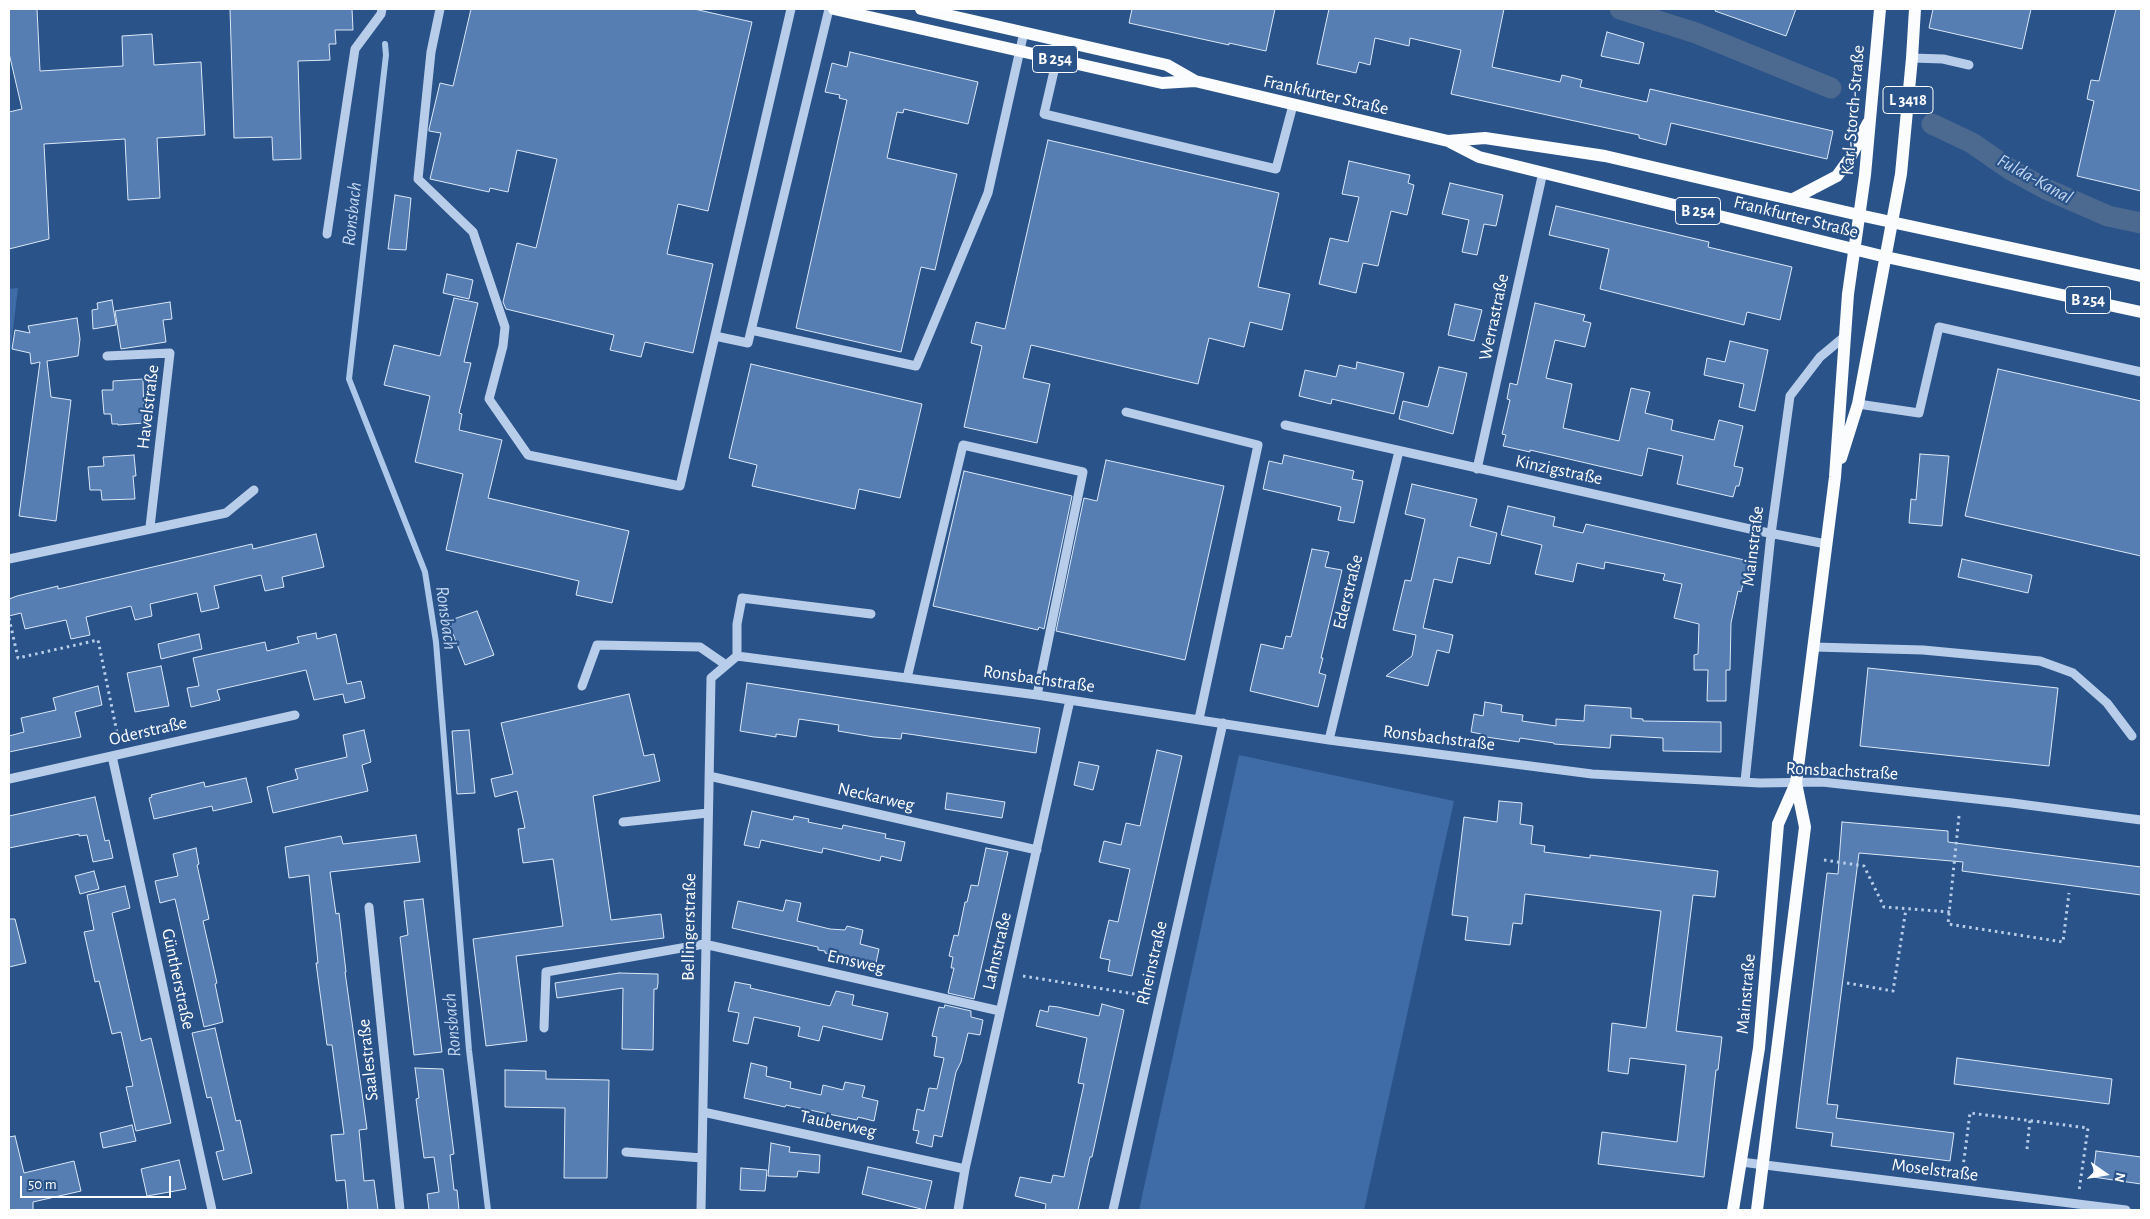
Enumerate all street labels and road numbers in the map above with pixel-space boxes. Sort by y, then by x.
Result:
street label: Karl-Storch-Straße [1837,44,1869,176]
road number: B 254 [1032,46,1078,72]
street label: Frankfurter Straße [1261,70,1391,120]
road number: L 3418 [1883,86,1933,114]
street label: Frankfurter Straße [1731,191,1861,243]
road number: B 254 [1676,198,1720,225]
street label: Werrastraße [1474,272,1514,362]
road number: B 254 [2066,286,2110,314]
street label: Havelstraße [132,364,164,450]
street label: Kinzigstraße [1513,450,1605,490]
street label: Mainstraße [1737,505,1769,587]
street label: Ederstraße [1328,552,1368,632]
street label: Ronsbachstraße [982,660,1096,698]
street label: Oderstraße [107,712,189,750]
street label: Ronsbachstraße [1382,720,1496,756]
street label: Ronsbachstraße [1785,757,1899,785]
street label: Neckarweg [836,778,916,816]
street label: Bellingerstraße [677,873,701,981]
street label: Lahnstraße [978,910,1016,992]
street label: Rheinstraße [1132,919,1172,1007]
street label: Güntherstraße [157,927,199,1031]
street label: Emsweg [825,945,887,979]
street label: Mainstraße [1732,953,1760,1035]
street label: Saalestraße [353,1018,383,1102]
street label: Tauberweg [798,1105,878,1143]
street label: Moselstraße [1891,1154,1979,1186]

